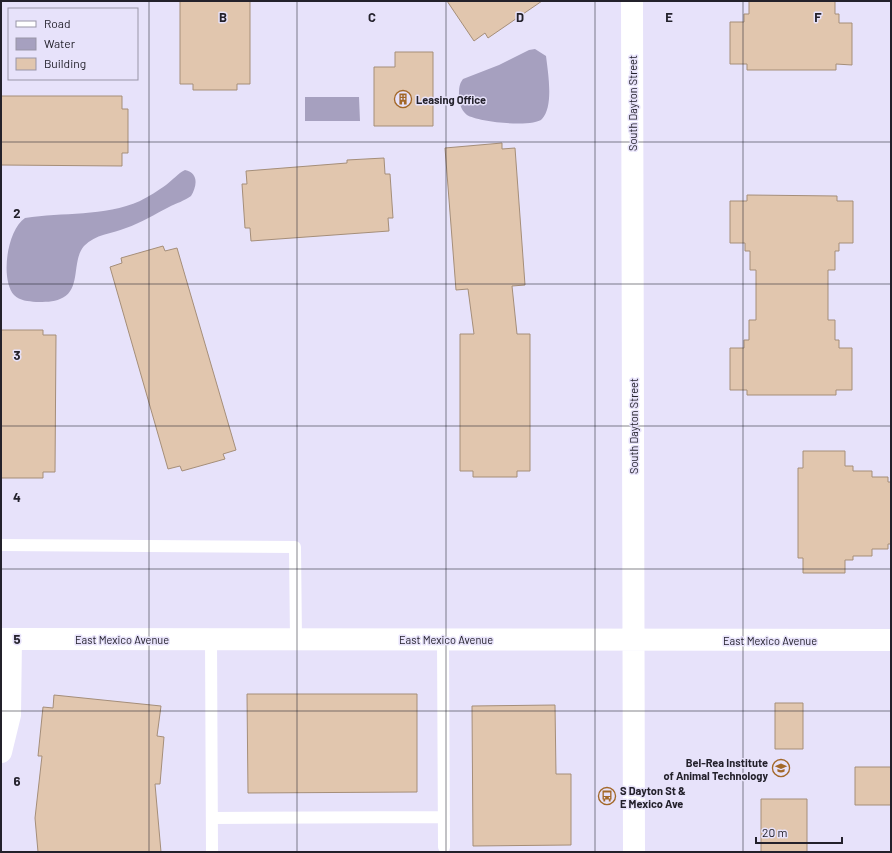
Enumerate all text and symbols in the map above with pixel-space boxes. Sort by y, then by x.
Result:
legend [8,8,138,80]
text: B [219,9,227,25]
text: C [368,9,376,25]
text: D [516,9,524,25]
text: E [665,9,673,25]
text: F [814,9,822,25]
text: Road [44,16,71,30]
text: Water [44,36,76,50]
street label: South Dayton Street [626,55,639,151]
text: Building [44,56,86,70]
building icon: Leasing Office [393,89,413,109]
place label: Leasing Office [416,93,486,106]
text: 2 [13,205,21,221]
text: 3 [13,347,21,363]
street label: South Dayton Street [627,378,640,474]
text: 4 [13,489,21,505]
text: 5 [13,631,21,647]
street label: East Mexico Avenue [75,633,169,646]
street label: East Mexico Avenue [399,633,493,646]
street label: East Mexico Avenue [723,634,817,647]
place label: Bel-Rea Institute of Animal Technology [663,756,768,782]
school or university icon: Bel-Rea Institute of Animal Technology [771,758,791,778]
text: 6 [14,773,21,789]
place label: S Dayton St & E Mexico Ave [620,784,686,810]
bus stop icon: S Dayton St & E Mexico Ave [597,786,617,806]
scale bar [756,819,842,845]
text: 20 m [762,825,788,839]

